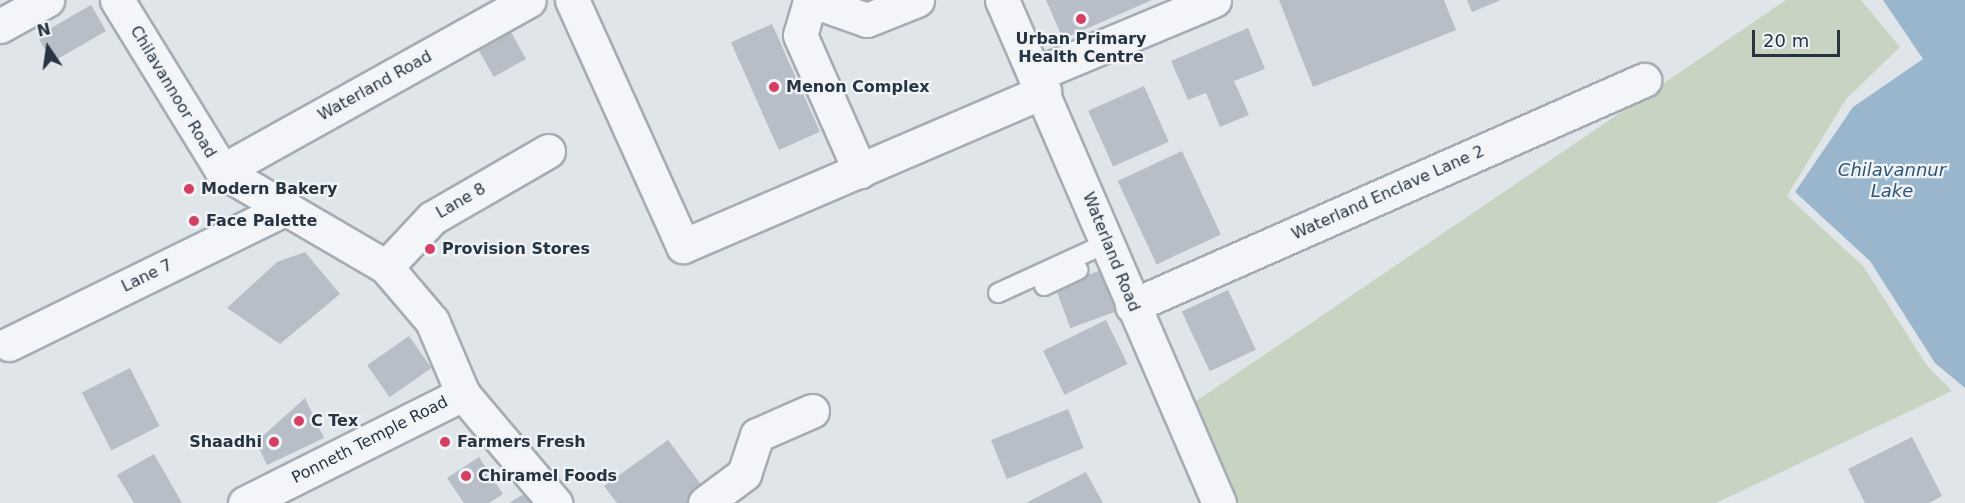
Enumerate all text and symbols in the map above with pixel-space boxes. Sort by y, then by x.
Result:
marker: Urban Primary Health Centre [1072,10,1090,28]
north arrow [18,18,78,78]
scale bar [1755,18,1844,56]
text: N [35,19,52,41]
street label: Chilavannoor Road [126,22,220,162]
place label: Urban Primary Health Centre [1016,29,1146,67]
text: 20 m [1763,30,1809,51]
street label: Waterland Road [315,47,435,125]
place label: Menon Complex [786,77,930,97]
marker: Menon Complex [767,80,781,94]
street label: Waterland Enclave Lane 2 [1289,142,1487,244]
water label: Chilavannur Lake [1838,160,1946,202]
place label: Modern Bakery [201,179,337,199]
street label: Lane 8 [433,179,489,223]
marker: Modern Bakery [182,182,196,196]
street label: Waterland Road [1078,189,1144,315]
place label: Face Palette [206,211,317,231]
marker: Face Palette [187,214,201,228]
place label: Provision Stores [442,239,590,259]
marker: Provision Stores [423,242,437,256]
street label: Lane 7 [119,256,175,296]
street label: Ponneth Temple Road [289,392,451,488]
place label: C Tex [311,411,358,431]
marker: C Tex [292,414,306,428]
place label: Shaadhi [189,432,262,452]
place label: Farmers Fresh [457,432,586,452]
marker: Shaadhi [267,435,281,449]
marker: Farmers Fresh [438,435,452,449]
place label: Chiramel Foods [478,466,617,486]
marker: Chiramel Foods [459,469,473,483]

